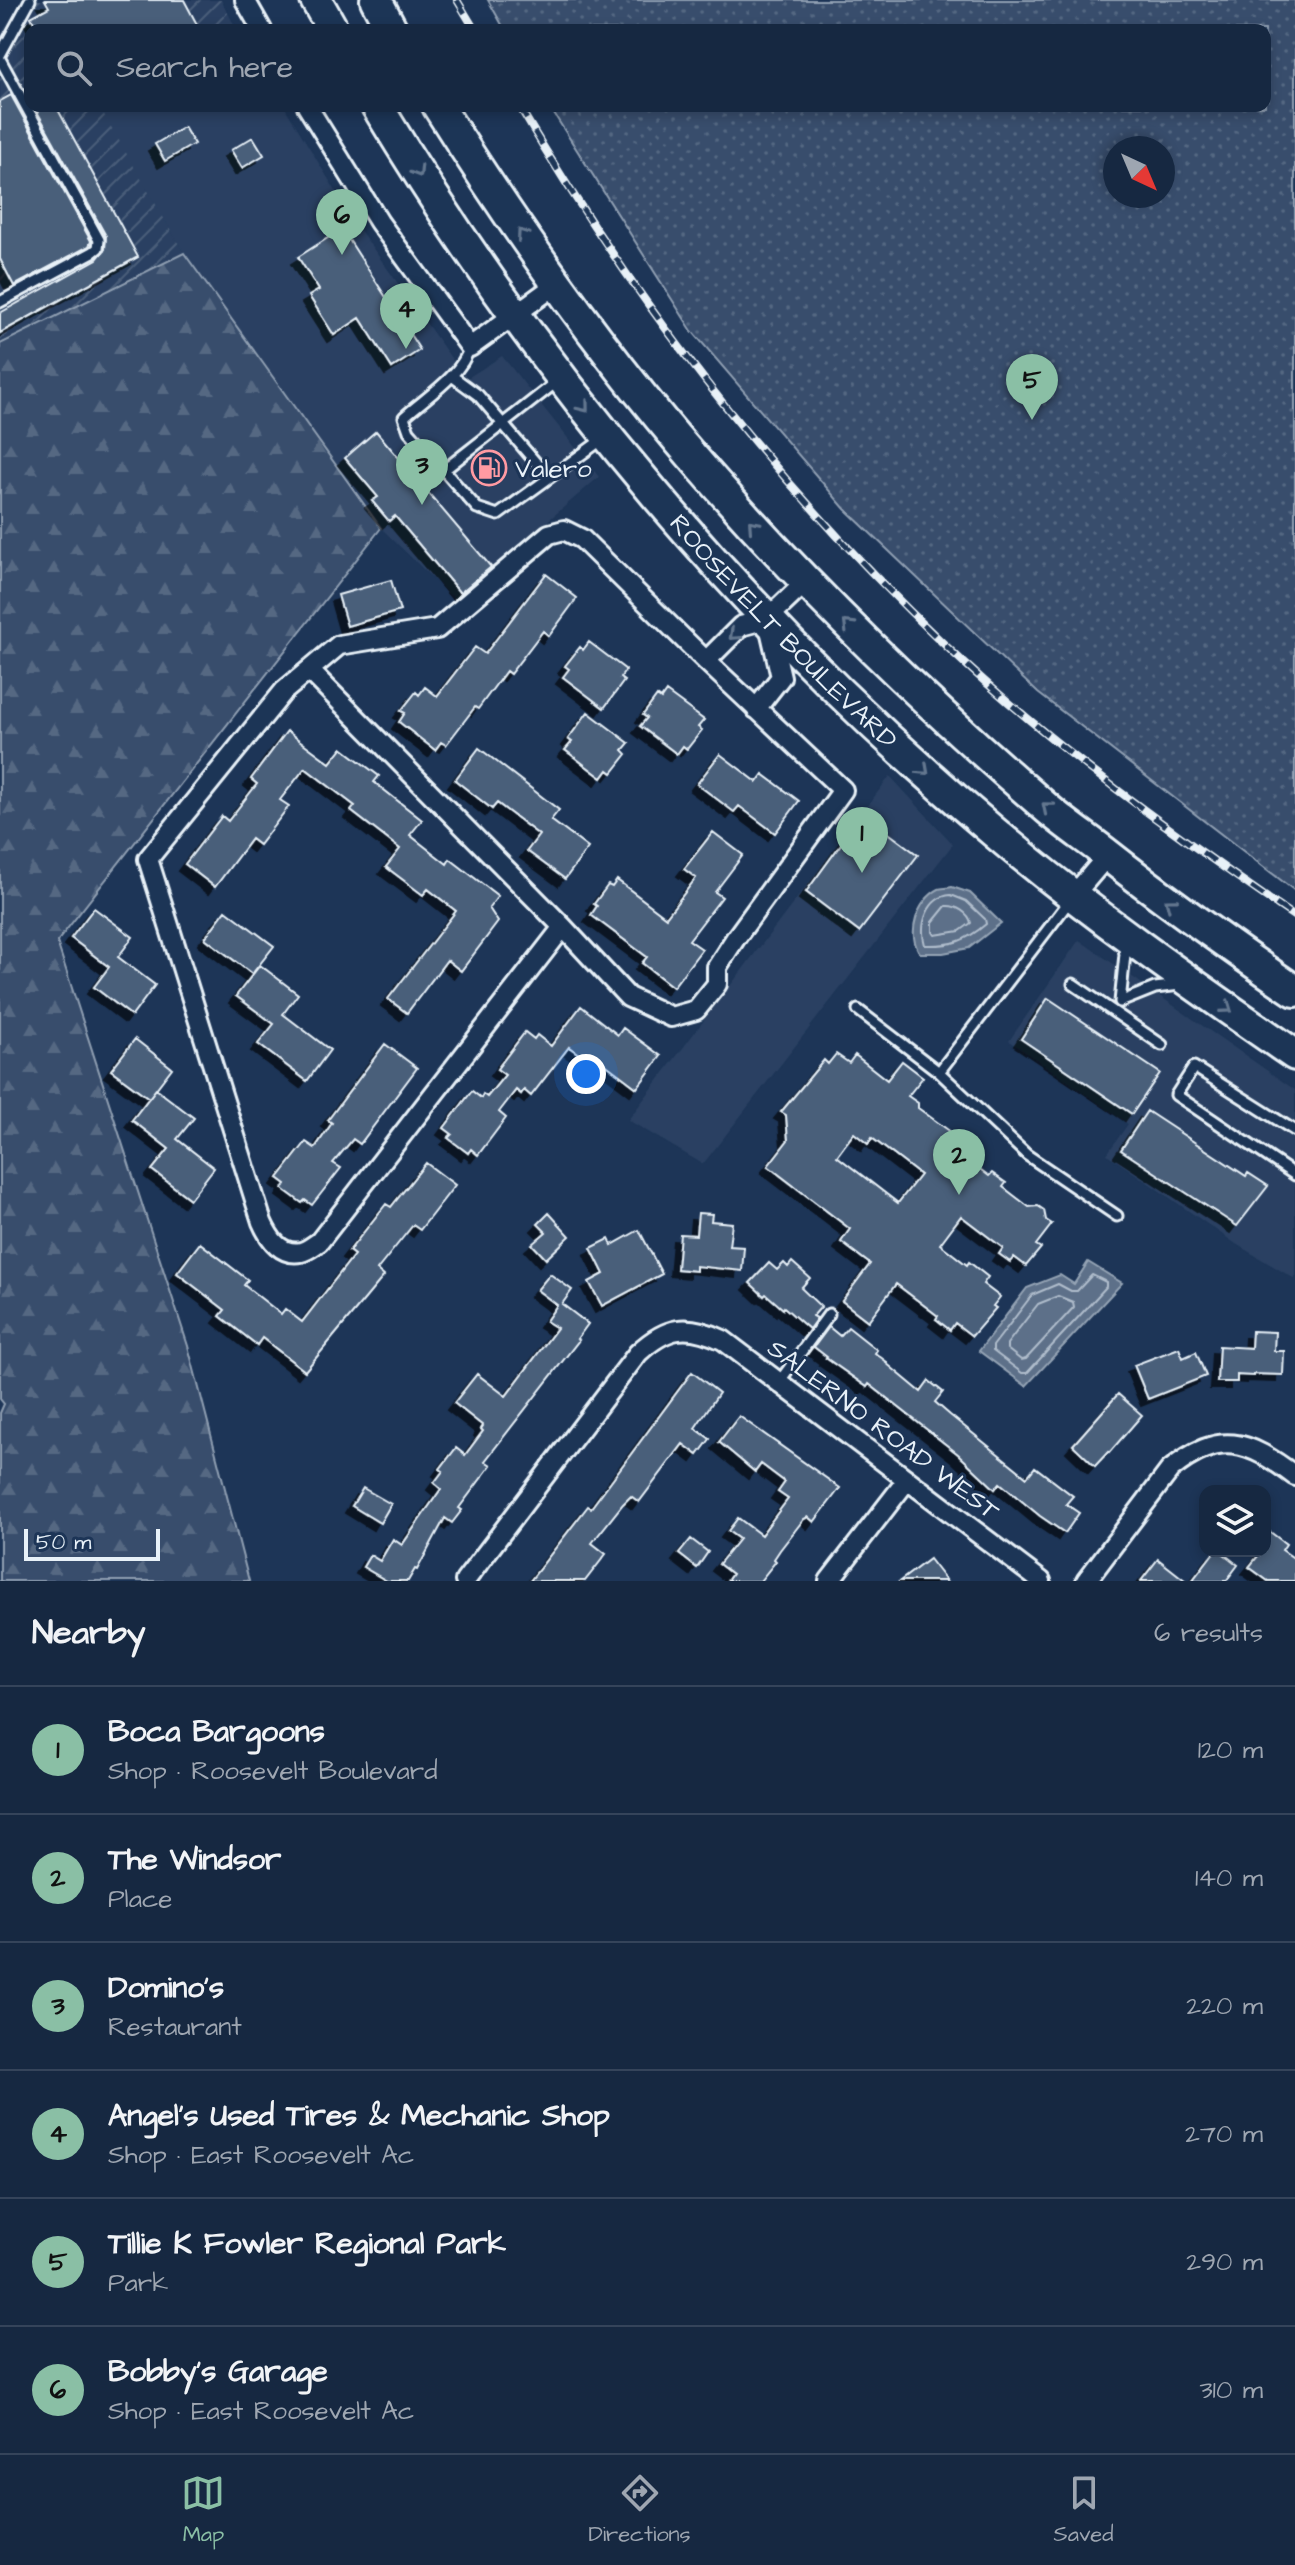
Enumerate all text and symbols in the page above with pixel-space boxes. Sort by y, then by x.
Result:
search box [24,24,1271,112]
icon: search [52,46,96,90]
text: Search here [116,47,293,89]
north arrow [1103,136,1175,208]
one-way arrow [408,163,424,178]
pin: 6 [316,189,368,255]
one-way arrow [517,228,532,242]
pin: 4 [380,283,432,349]
pin: 5 [1006,354,1058,420]
one-way arrow [575,398,589,413]
pin: 3 [396,439,448,505]
fuel station icon: Valero [470,449,508,487]
place label: Valero [515,451,592,487]
street label: ROOSEVELT BOULEVARD [661,506,905,757]
one-way arrow [748,520,763,534]
one-way arrow [843,620,857,634]
one-way arrow [728,625,743,639]
one-way arrow [915,761,929,776]
one-way arrow [1042,802,1056,817]
pin: 1 [836,807,888,873]
one-way arrow [1164,899,1179,913]
one-way arrow [1218,998,1232,1013]
your location [566,1054,606,1094]
pin: 2 [933,1129,985,1195]
street label: SALERNO ROAD WEST [760,1331,1007,1530]
map controls [1199,1485,1271,1557]
button: layers [1199,1485,1271,1557]
scale bar [24,1525,160,1561]
text: 50 m [36,1527,91,1558]
text: Nearby [32,1609,146,1657]
text: 6 results [1154,1615,1263,1651]
text: Boca Bargoons [108,1711,325,1753]
text: 1 [56,1732,60,1768]
text: 120 m [1198,1732,1263,1768]
text: Shop · Roosevelt Boulevard [108,1753,437,1789]
text: The Windsor [108,1839,281,1881]
text: 2 [51,1860,65,1896]
text: 140 m [1195,1860,1263,1896]
text: Place [108,1881,172,1917]
text: Domino's [108,1967,224,2009]
text: 3 [51,1988,65,2024]
text: 220 m [1186,1988,1263,2024]
text: Restaurant [108,2009,242,2045]
text: Angel's Used Tires & Mechanic Shop [108,2095,610,2137]
text: 4 [49,2116,67,2152]
text: 270 m [1185,2116,1263,2152]
text: Shop · East Roosevelt Ac [108,2137,414,2173]
text: Tillie K Fowler Regional Park [108,2223,506,2265]
text: 5 [49,2244,67,2280]
text: 290 m [1186,2244,1263,2280]
text: Park [108,2265,168,2301]
text: Bobby's Garage [108,2351,328,2393]
text: 6 [50,2372,66,2408]
text: 310 m [1199,2372,1263,2408]
text: Shop · East Roosevelt Ac [108,2393,414,2429]
tab: Map [181,2471,225,2550]
tab: Directions [588,2471,691,2550]
tab: Saved [1054,2471,1114,2550]

